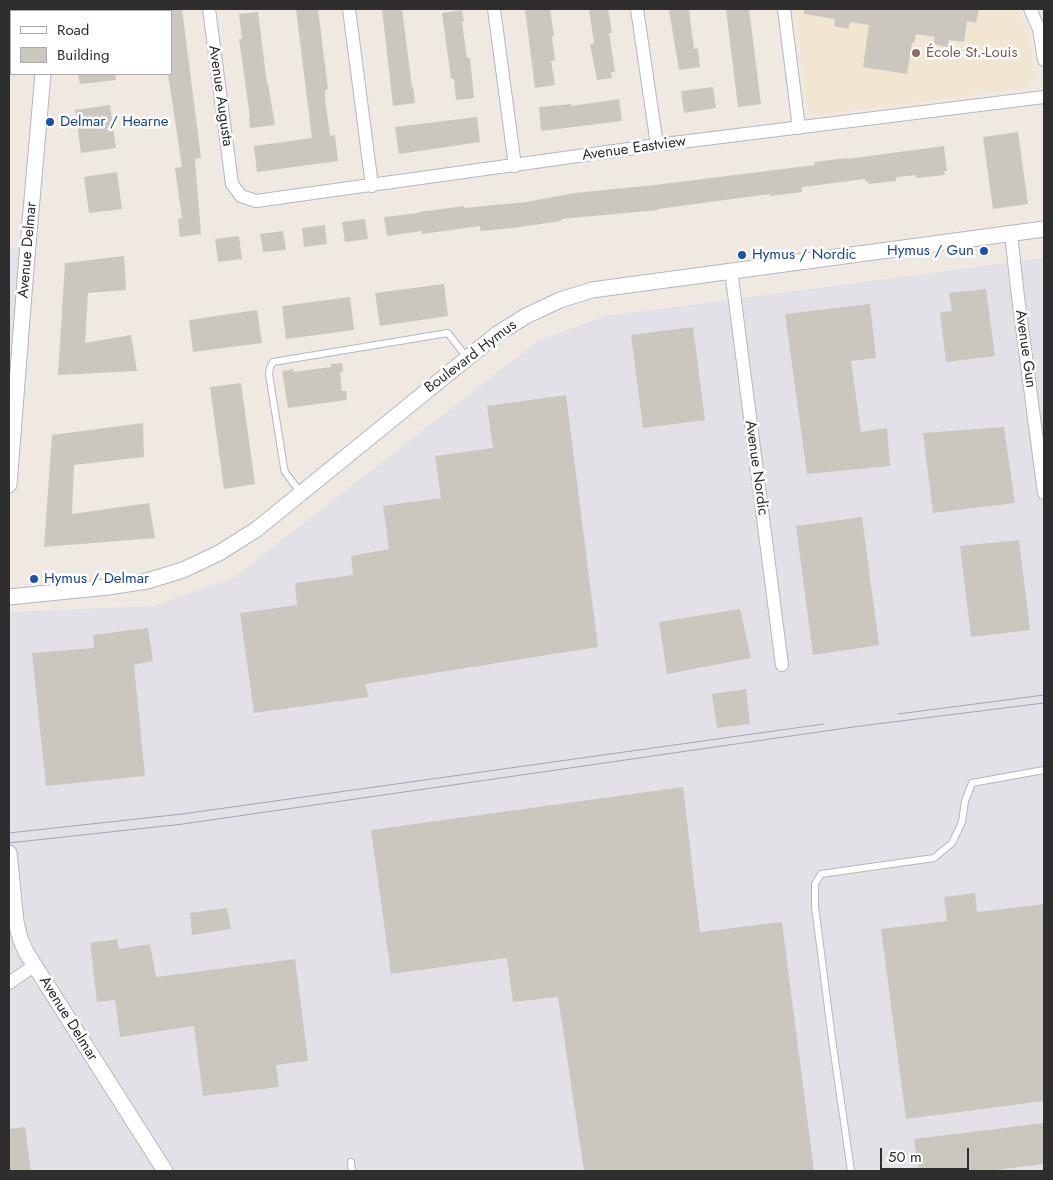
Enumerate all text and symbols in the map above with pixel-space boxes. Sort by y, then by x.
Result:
legend [10,10,172,75]
text: Road [57,19,89,41]
text: Building [57,44,109,66]
street label: Avenue Augusta [204,44,236,148]
place label: École St.-Louis [926,44,1018,62]
marker: École St.-Louis [910,47,922,59]
place label: Delmar / Hearne [60,113,169,131]
marker: Delmar / Hearne [44,116,56,128]
street label: Avenue Eastview [581,133,687,165]
street label: Avenue Delmar [15,201,41,299]
place label: Hymus / Gun [887,242,974,260]
marker: Hymus / Gun [978,245,990,257]
place label: Hymus / Nordic [752,246,856,264]
marker: Hymus / Nordic [736,249,748,261]
street label: Avenue Gun [1011,309,1039,389]
street label: Boulevard Hymus [422,317,520,397]
street label: Avenue Nordic [740,419,772,517]
place label: Hymus / Delmar [44,570,149,588]
marker: Hymus / Delmar [28,573,40,585]
street label: Avenue Delmar [35,973,101,1065]
scale bar [883,1138,972,1170]
text: 50 m [888,1146,922,1168]

